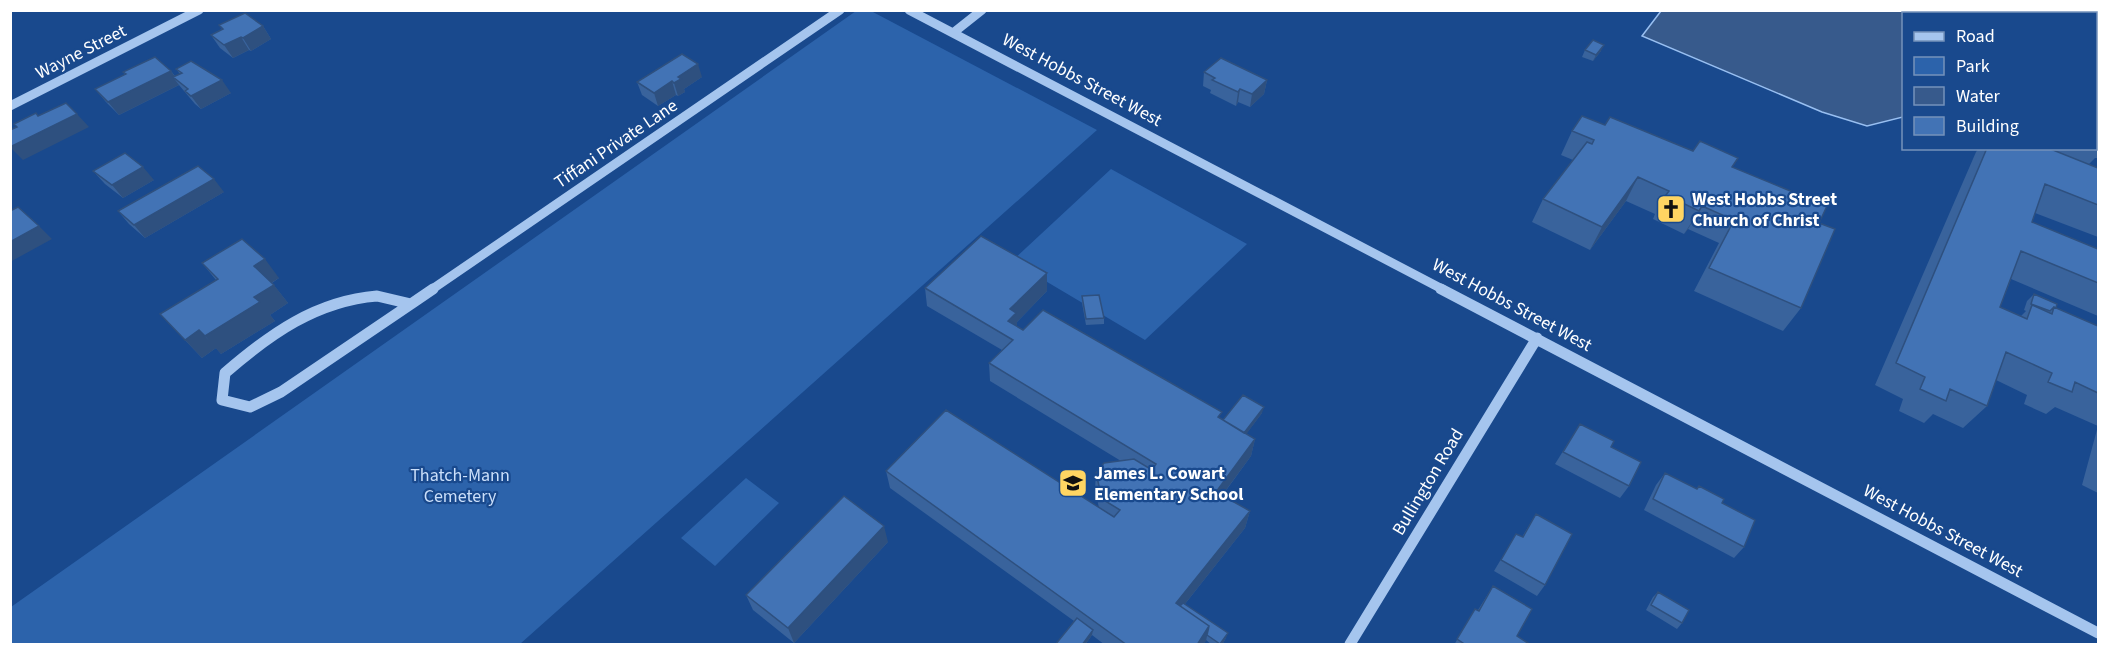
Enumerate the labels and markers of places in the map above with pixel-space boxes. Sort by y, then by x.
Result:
place label: West Hobbs Street Church of Christ [1692,187,1837,233]
church icon: West Hobbs Street Church of Christ [1655,193,1687,225]
place label: James L. Cowart Elementary School [1094,461,1244,507]
school or university icon: James L. Cowart Elementary School [1057,467,1089,499]

